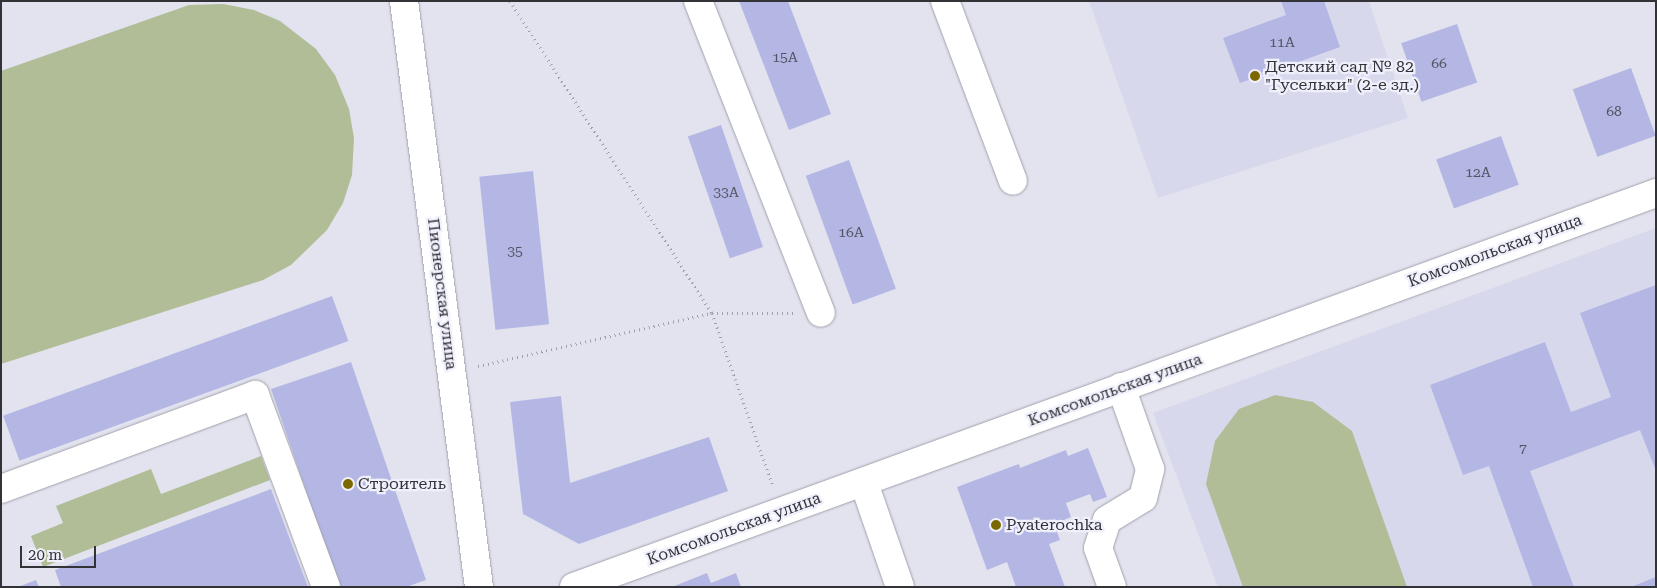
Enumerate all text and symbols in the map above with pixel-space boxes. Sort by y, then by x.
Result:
house number: 11А [1269,34,1295,50]
house number: 15А [772,49,798,65]
house number: 66 [1431,55,1447,71]
place label: Детский сад № 82 "Гусельки" (2-е зд.) [1265,57,1419,95]
marker: Детский сад № 82 "Гусельки" (2-е зд.) [1249,70,1261,82]
house number: 68 [1606,103,1622,119]
house number: 12А [1465,164,1491,180]
house number: 33А [713,184,739,200]
street label: Комсомольская улица [1405,211,1585,291]
street label: Пионерская улица [423,217,461,371]
house number: 16А [838,224,864,240]
house number: 35 [507,243,523,259]
street label: Комсомольская улица [1025,350,1205,430]
house number: 7 [1519,440,1527,456]
place label: Строитель [358,474,446,494]
marker: Строитель [342,478,354,490]
street label: Комсомольская улица [644,489,824,569]
place label: Pyaterochka [1006,515,1102,535]
marker: Pyaterochka [990,519,1002,531]
scale bar [22,536,99,568]
text: 20 m [28,546,62,564]

